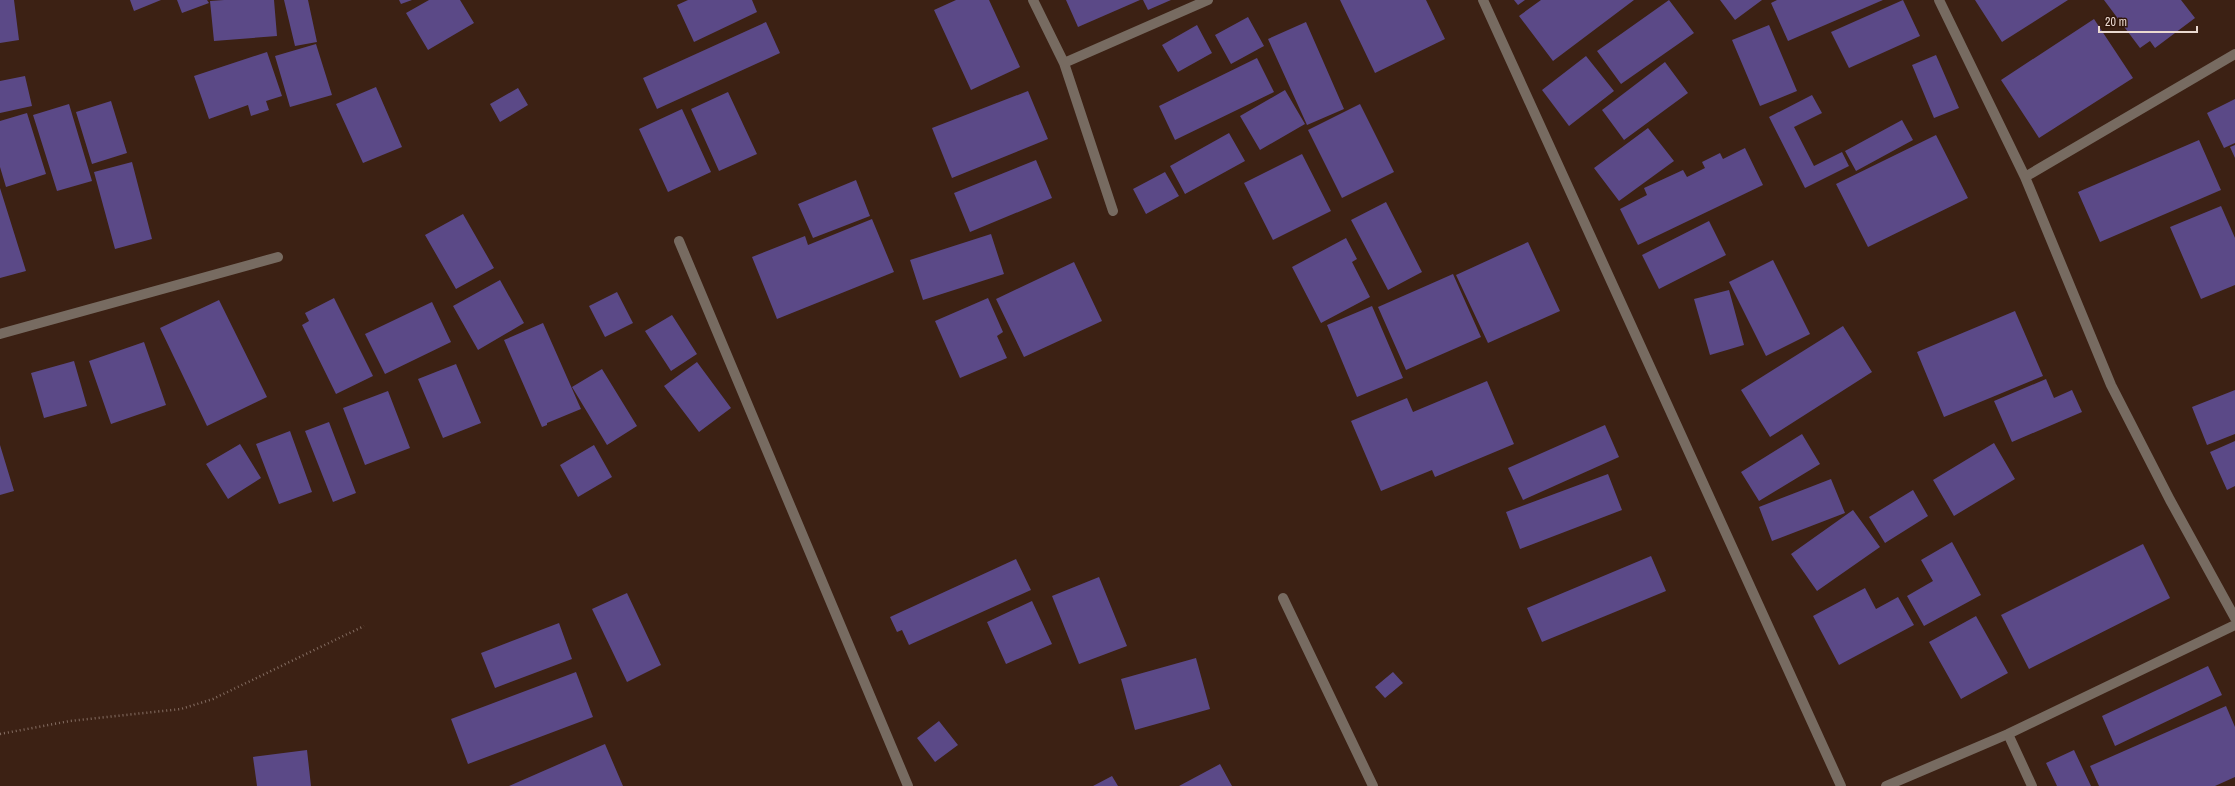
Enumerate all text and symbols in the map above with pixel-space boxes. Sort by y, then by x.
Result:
scale bar [2099,8,2197,34]
text: 20 m [2105,14,2127,30]

